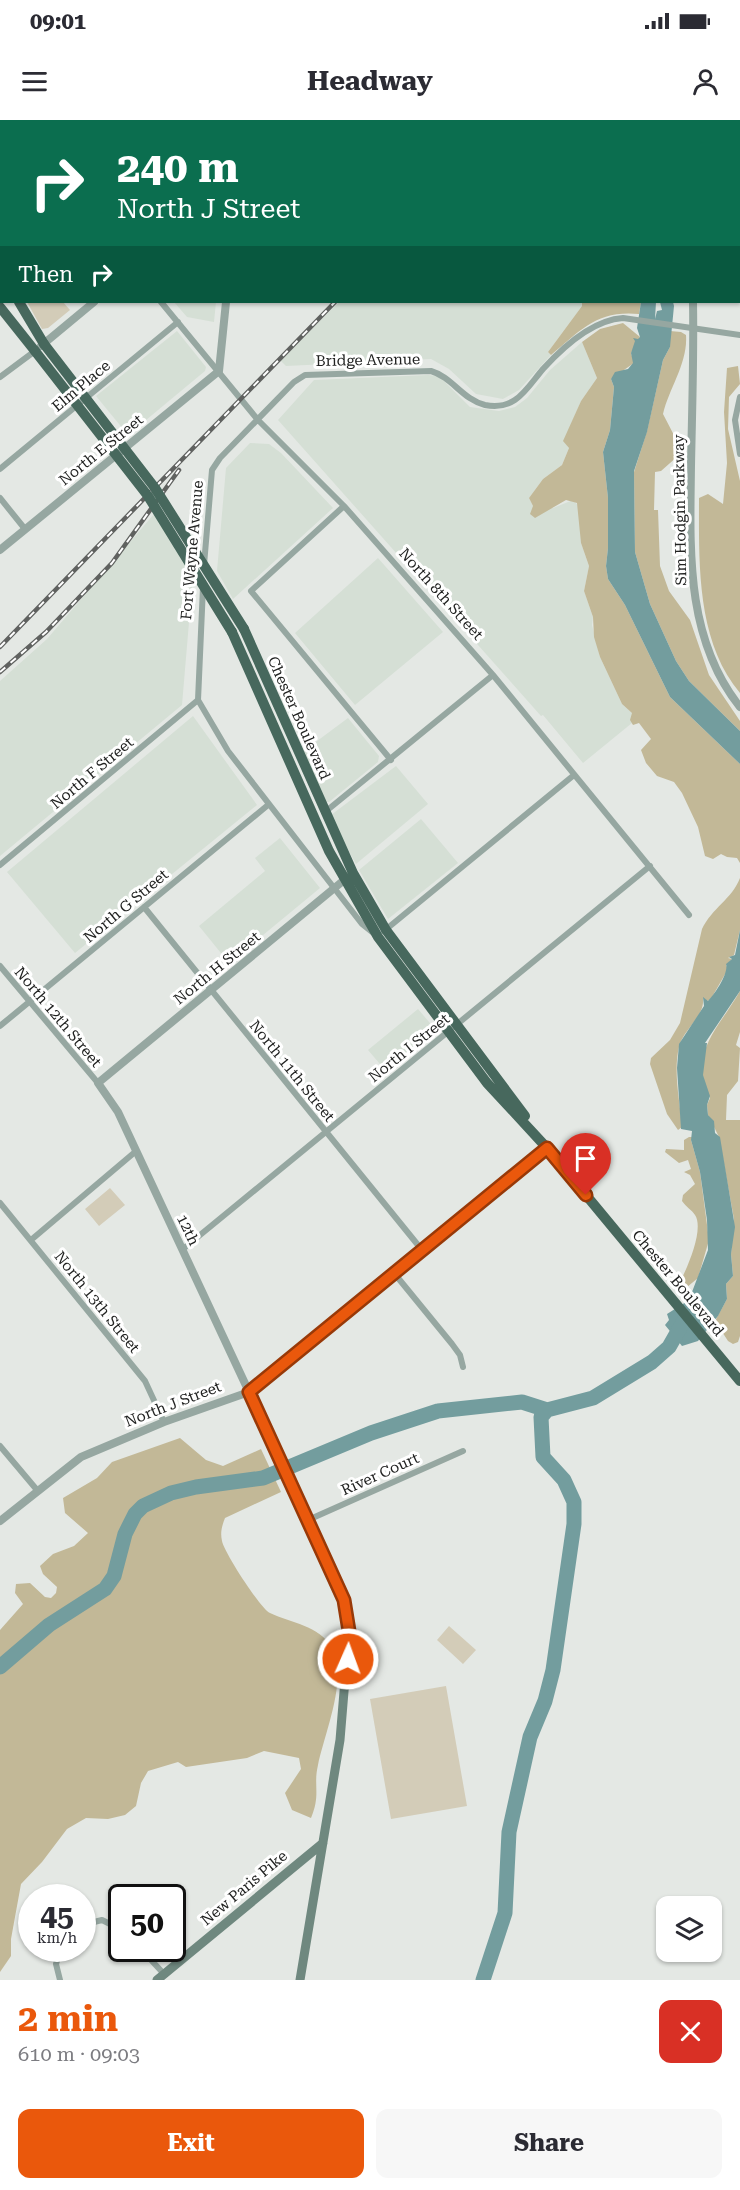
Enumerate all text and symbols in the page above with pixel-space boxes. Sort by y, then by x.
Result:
text: 09:01 [30,9,86,34]
icon: menu [18,65,51,98]
text: Headway [307,65,433,97]
icon: person [689,65,722,98]
text: 240 m [117,143,239,192]
icon: right [18,144,96,222]
text: North J Street [117,193,300,225]
icon: right [85,258,118,291]
text: Then [18,262,73,287]
street label: Bridge Avenue [316,350,420,370]
street label: Elm Place [48,356,114,416]
street label: North E Street [55,410,147,489]
street label: Sim Hodgin Parkway [670,434,690,586]
street label: Fort Wayne Avenue [177,479,207,621]
street label: North 8th Street [395,544,487,644]
street label: Chester Boulevard [264,654,334,783]
street label: North F Street [47,733,137,813]
street label: North G Street [80,865,172,947]
street label: North H Street [170,927,264,1008]
street label: North 12th Street [11,963,105,1071]
street label: North I Street [365,1010,453,1086]
street label: North 11th Street [246,1017,339,1126]
pin [560,1133,611,1195]
icon: arrive [569,1142,602,1175]
street label: 12th [173,1212,203,1249]
street label: Chester Boulevard [628,1226,728,1340]
street label: North 13th Street [51,1248,144,1357]
street label: North J Street [122,1377,224,1431]
street label: River Court [338,1449,422,1499]
position arrow [316,1627,380,1691]
street label: New Paris Pike [197,1847,291,1929]
speed limit sign: 50 [108,1884,186,1962]
map controls [656,1896,722,1962]
button: layers [656,1896,722,1962]
text: 45 [40,1898,74,1933]
text: km/h [37,1929,77,1947]
text: 2 min [18,1998,118,2040]
button: close [659,2000,722,2063]
text: 610 m · 09:03 [18,2042,140,2066]
button: Exit [18,2109,364,2178]
button: Share [376,2109,722,2178]

